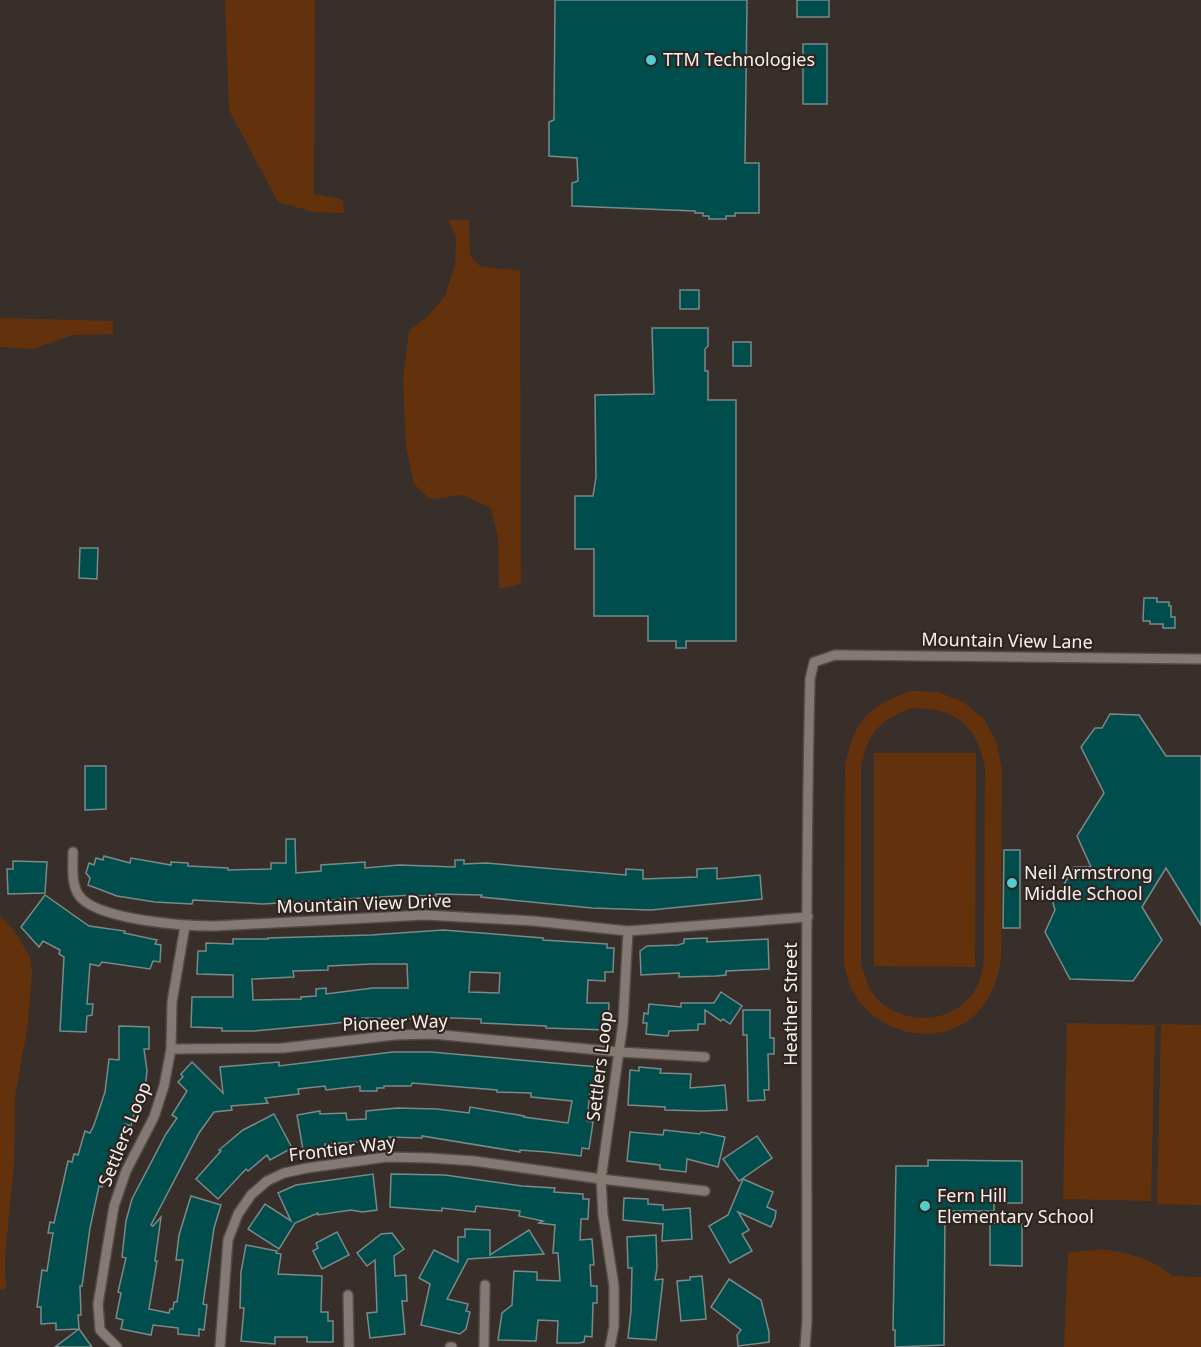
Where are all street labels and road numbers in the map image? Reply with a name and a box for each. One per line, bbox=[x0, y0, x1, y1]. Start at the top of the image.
street label: Mountain View Lane bbox=[921, 627, 1093, 653]
street label: Mountain View Drive bbox=[276, 888, 452, 918]
street label: Heather Street bbox=[778, 942, 802, 1066]
street label: Pioneer Way bbox=[342, 1008, 449, 1036]
street label: Settlers Loop bbox=[580, 1009, 618, 1122]
street label: Settlers Loop bbox=[92, 1078, 156, 1190]
street label: Frontier Way bbox=[287, 1129, 397, 1166]

